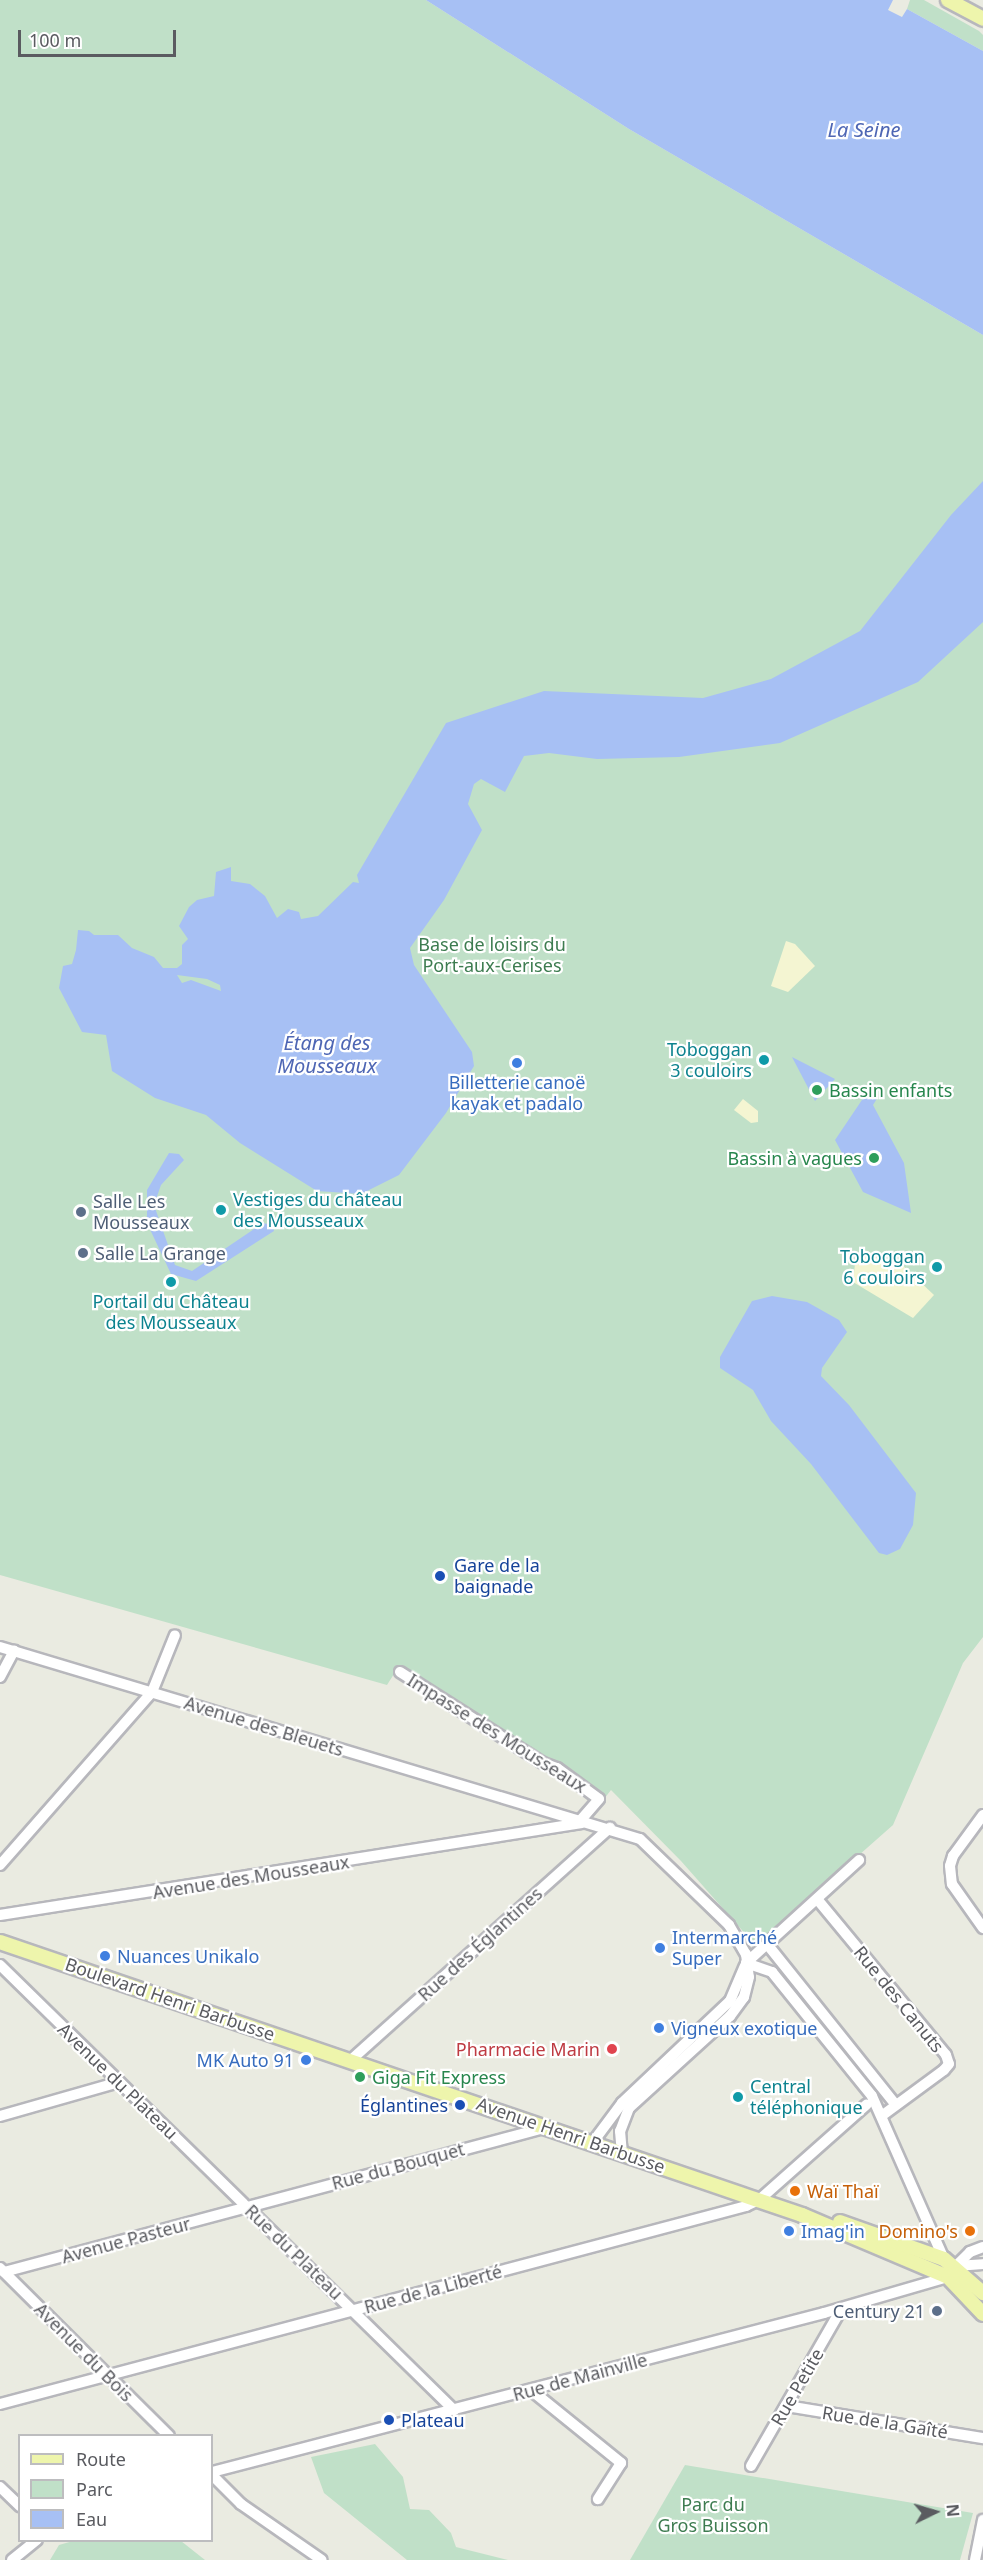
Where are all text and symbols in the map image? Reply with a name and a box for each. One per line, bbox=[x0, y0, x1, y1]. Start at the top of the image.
scale bar bbox=[21, 18, 178, 56]
text: 100 m bbox=[29, 28, 81, 52]
water label: La Seine bbox=[828, 117, 900, 141]
park label: Base de loisirs du Port-aux-Cerises bbox=[418, 934, 566, 976]
water label: Étang des Mousseaux bbox=[277, 1030, 377, 1077]
place label: Toboggan 3 couloirs bbox=[667, 1039, 752, 1082]
marker: Toboggan 3 couloirs bbox=[757, 1053, 771, 1067]
marker: Billetterie canoë kayak et padalo bbox=[510, 1056, 524, 1070]
place label: Billetterie canoë kayak et padalo bbox=[449, 1072, 585, 1114]
place label: Bassin enfants bbox=[829, 1079, 952, 1101]
marker: Bassin enfants bbox=[810, 1083, 824, 1097]
place label: Bassin à vagues bbox=[728, 1147, 862, 1169]
marker: Bassin à vagues bbox=[867, 1151, 881, 1165]
place label: Vestiges du château des Mousseaux bbox=[233, 1189, 402, 1232]
place label: Salle Les Mousseaux bbox=[93, 1191, 189, 1234]
marker: Vestiges du château des Mousseaux bbox=[214, 1203, 228, 1217]
marker: Salle Les Mousseaux bbox=[74, 1205, 88, 1219]
place label: Salle La Grange bbox=[95, 1242, 226, 1264]
marker: Salle La Grange bbox=[76, 1246, 90, 1260]
place label: Toboggan 6 couloirs bbox=[840, 1246, 925, 1288]
marker: Toboggan 6 couloirs bbox=[930, 1260, 944, 1274]
marker: Portail du Château des Mousseaux bbox=[164, 1275, 178, 1289]
place label: Portail du Château des Mousseaux bbox=[92, 1291, 250, 1334]
place label: Gare de la baignade bbox=[454, 1555, 540, 1598]
marker: Gare de la baignade bbox=[431, 1567, 449, 1585]
street label: Impasse des Mousseaux bbox=[403, 1669, 591, 1797]
street label: Avenue des Bleuets bbox=[182, 1692, 346, 1760]
street label: Avenue des Mousseaux bbox=[151, 1851, 351, 1903]
street label: Rue des Églantines bbox=[413, 1883, 547, 2005]
place label: Intermarché Super bbox=[672, 1927, 777, 1970]
marker: Intermarché Super bbox=[653, 1941, 667, 1955]
street label: Rue des Canuts bbox=[850, 1941, 948, 2057]
place label: Nuances Unikalo bbox=[117, 1945, 259, 1967]
marker: Nuances Unikalo bbox=[98, 1949, 112, 1963]
street label: Boulevard Henri Barbusse bbox=[62, 1953, 278, 2045]
place label: Vigneux exotique bbox=[671, 2017, 817, 2039]
street label: Avenue du Plateau bbox=[54, 2018, 182, 2144]
marker: Vigneux exotique bbox=[652, 2021, 666, 2035]
place label: Pharmacie Marin bbox=[456, 2038, 600, 2060]
marker: Pharmacie Marin bbox=[605, 2042, 619, 2056]
place label: MK Auto 91 bbox=[197, 2049, 294, 2071]
marker: MK Auto 91 bbox=[299, 2053, 313, 2067]
place label: Giga Fit Express bbox=[372, 2066, 506, 2088]
marker: Giga Fit Express bbox=[353, 2070, 367, 2084]
place label: Central téléphonique bbox=[750, 2076, 863, 2118]
marker: Central téléphonique bbox=[731, 2090, 745, 2104]
street label: Avenue Henri Barbusse bbox=[474, 2093, 668, 2177]
place label: Églantines bbox=[360, 2094, 448, 2116]
marker: Églantines bbox=[453, 2098, 467, 2112]
street label: Rue du Bouquet bbox=[329, 2138, 467, 2194]
place label: Waï Thaï bbox=[807, 2180, 879, 2202]
marker: Waï Thaï bbox=[788, 2184, 802, 2198]
street label: Rue du Plateau bbox=[241, 2200, 347, 2304]
street label: Avenue Pasteur bbox=[59, 2212, 193, 2268]
place label: Imag'in bbox=[801, 2220, 865, 2242]
place label: Domino's bbox=[879, 2220, 958, 2242]
marker: Imag'in bbox=[782, 2224, 796, 2238]
marker: Domino's bbox=[963, 2224, 977, 2238]
street label: Rue de la Liberté bbox=[362, 2260, 504, 2318]
street label: Avenue du Bois bbox=[30, 2298, 138, 2406]
place label: Century 21 bbox=[833, 2300, 925, 2322]
marker: Century 21 bbox=[930, 2304, 944, 2318]
street label: Rue Petite bbox=[766, 2344, 828, 2430]
street label: Rue de Mainville bbox=[510, 2349, 650, 2405]
street label: Rue de la Gaîté bbox=[821, 2401, 949, 2443]
place label: Plateau bbox=[401, 2409, 465, 2431]
marker: Plateau bbox=[382, 2413, 396, 2427]
legend bbox=[18, 2434, 213, 2542]
text: Route bbox=[76, 2447, 126, 2471]
text: Parc bbox=[76, 2477, 113, 2501]
north arrow bbox=[905, 2482, 965, 2542]
park label: Parc du Gros Buisson bbox=[657, 2494, 769, 2536]
text: N bbox=[941, 2503, 964, 2518]
text: Eau bbox=[76, 2507, 107, 2531]

